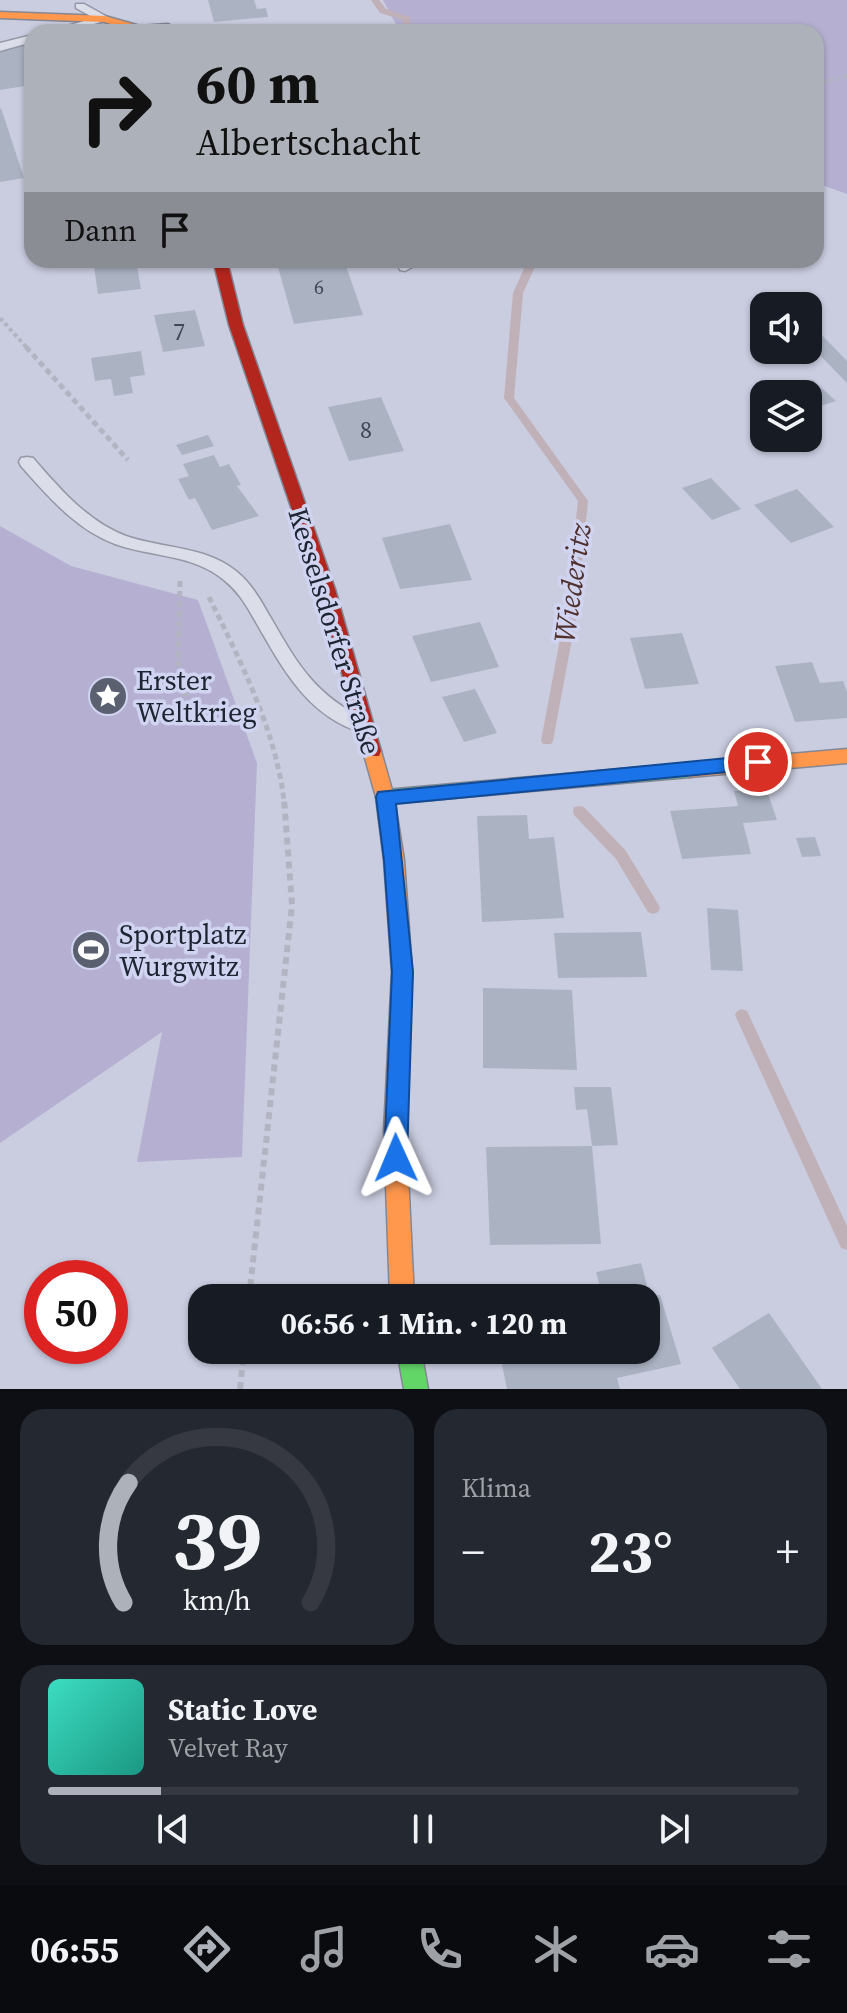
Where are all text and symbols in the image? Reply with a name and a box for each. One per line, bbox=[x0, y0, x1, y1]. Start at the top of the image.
text: 60 m bbox=[196, 45, 319, 122]
icon: right bbox=[64, 56, 168, 160]
text: Albertschacht bbox=[196, 118, 420, 167]
icon: arrive bbox=[153, 208, 197, 252]
text: Dann bbox=[64, 210, 137, 251]
house number: 6 bbox=[314, 273, 324, 301]
map controls bbox=[750, 292, 822, 452]
button: sound bbox=[750, 292, 822, 364]
house number: 7 bbox=[173, 315, 185, 348]
button: layers bbox=[750, 380, 822, 452]
house number: 8 bbox=[360, 413, 372, 446]
street label: Kesselsdorfer Straße bbox=[279, 503, 391, 759]
water label: Wiederitz bbox=[543, 520, 601, 645]
place label: Erster Weltkrieg bbox=[136, 661, 257, 731]
place icon: Erster Weltkrieg bbox=[87, 675, 129, 717]
pin bbox=[724, 728, 792, 796]
icon: arrive bbox=[736, 740, 780, 784]
place label: Sportplatz Wurgwitz bbox=[119, 915, 247, 985]
sports icon: Sportplatz Wurgwitz bbox=[70, 929, 112, 971]
position arrow bbox=[354, 1116, 438, 1200]
speed limit sign: 50 bbox=[24, 1260, 128, 1364]
text: 06:56 · 1 Min. · 120 m bbox=[281, 1303, 567, 1344]
text: Klima bbox=[462, 1470, 531, 1506]
text: 39 bbox=[172, 1483, 262, 1597]
text: 23° bbox=[588, 1510, 673, 1592]
text: − bbox=[462, 1521, 485, 1582]
text: + bbox=[776, 1521, 799, 1582]
text: km/h bbox=[183, 1580, 251, 1620]
text: Static Love bbox=[168, 1689, 317, 1730]
text: Velvet Ray bbox=[168, 1730, 288, 1766]
icon: previous bbox=[151, 1807, 195, 1851]
icon: pause bbox=[401, 1807, 445, 1851]
icon: next bbox=[652, 1807, 696, 1851]
icon: directions bbox=[179, 1921, 235, 1977]
icon: music bbox=[296, 1921, 352, 1977]
icon: phone bbox=[412, 1921, 468, 1977]
icon: climate bbox=[528, 1921, 584, 1977]
icon: car bbox=[644, 1921, 700, 1977]
icon: filters bbox=[761, 1921, 817, 1977]
text: 06:55 bbox=[30, 1925, 119, 1974]

